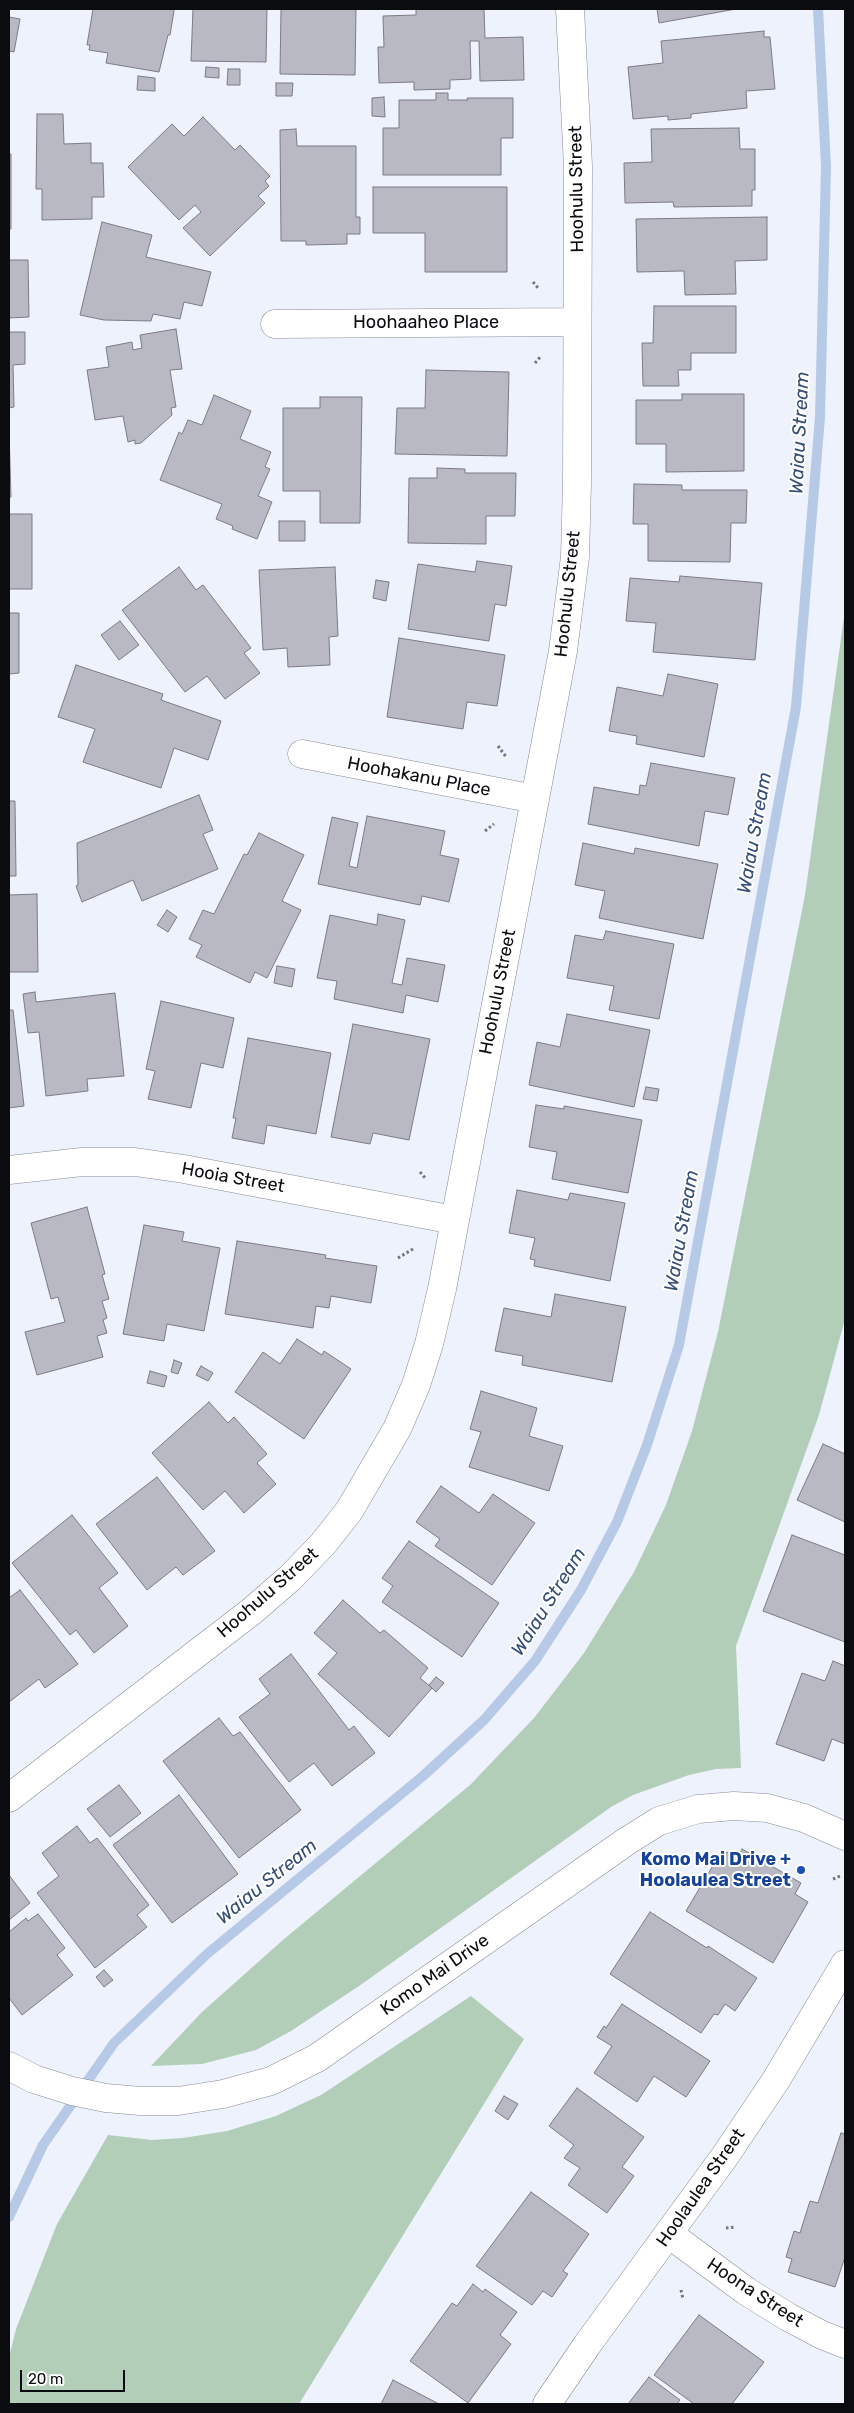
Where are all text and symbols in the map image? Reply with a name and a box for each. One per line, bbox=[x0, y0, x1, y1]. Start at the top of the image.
street label: Hoohulu Street bbox=[565, 125, 589, 253]
street label: Hoohaaheo Place bbox=[353, 312, 499, 334]
water label: Waiau Stream bbox=[785, 371, 815, 495]
street label: Hoohulu Street bbox=[551, 530, 585, 658]
street label: Hoohakanu Place bbox=[346, 753, 492, 801]
water label: Waiau Stream bbox=[733, 770, 777, 896]
street label: Hoohulu Street bbox=[475, 928, 521, 1056]
street label: Hooia Street bbox=[180, 1158, 286, 1198]
water label: Waiau Stream bbox=[660, 1168, 704, 1294]
street label: Hoohulu Street bbox=[213, 1543, 323, 1643]
water label: Waiau Stream bbox=[507, 1544, 591, 1660]
water label: Waiau Stream bbox=[212, 1834, 322, 1930]
place label: Komo Mai Drive + Hoolaulea Street bbox=[640, 1849, 791, 1892]
marker: Komo Mai Drive + Hoolaulea Street bbox=[795, 1864, 807, 1876]
street label: Komo Mai Drive bbox=[377, 1930, 493, 2020]
street label: Hoolaulea Street bbox=[652, 2125, 750, 2251]
street label: Hoona Street bbox=[703, 2254, 807, 2332]
scale bar bbox=[22, 2360, 128, 2392]
text: 20 m bbox=[28, 2370, 63, 2388]

